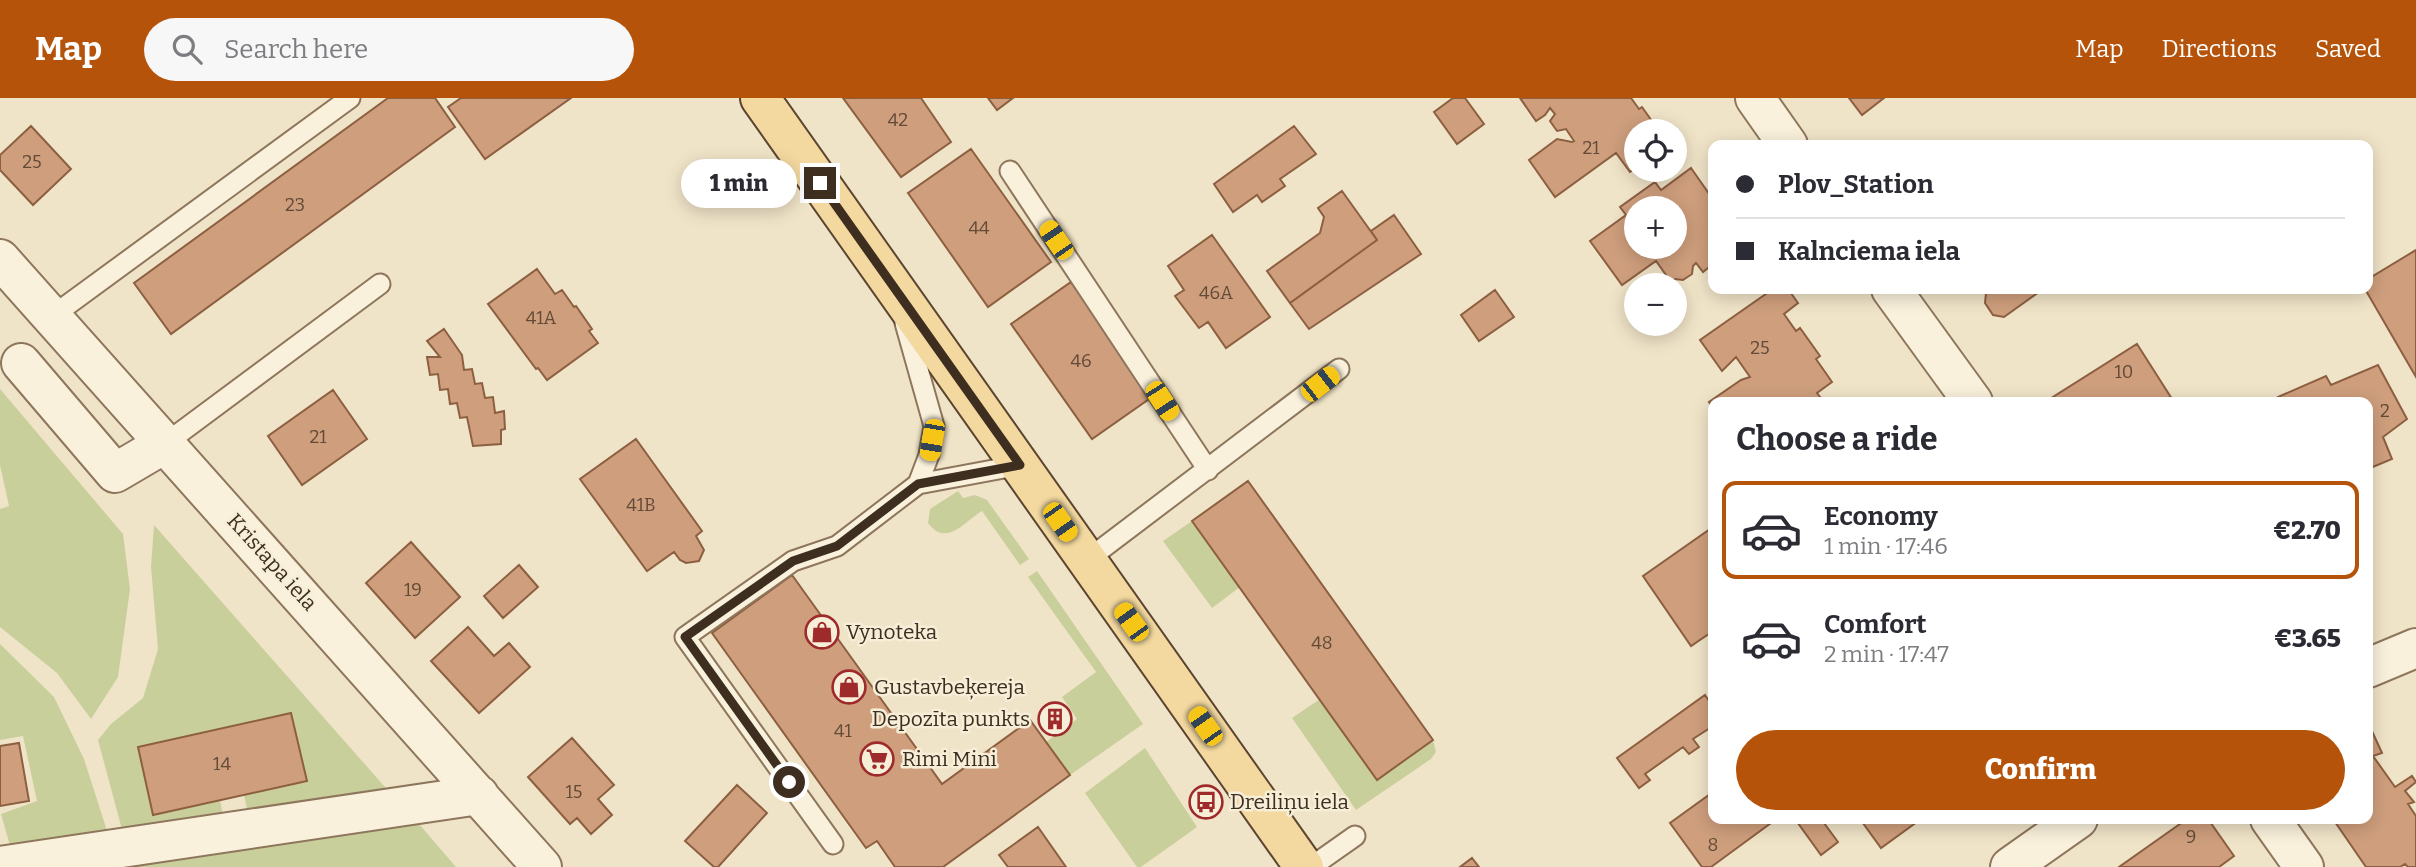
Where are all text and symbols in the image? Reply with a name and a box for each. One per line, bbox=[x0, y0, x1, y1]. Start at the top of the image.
search box bbox=[144, 18, 634, 81]
text: Map bbox=[35, 29, 102, 69]
icon: search bbox=[168, 30, 206, 68]
text: Search here bbox=[224, 34, 368, 65]
text: Map bbox=[2075, 35, 2124, 63]
text: Directions bbox=[2162, 35, 2277, 63]
text: Saved bbox=[2315, 35, 2381, 63]
house number: 42 bbox=[888, 109, 908, 131]
map controls bbox=[1624, 119, 1687, 336]
button: locate bbox=[1624, 119, 1687, 182]
house number: 21 bbox=[1582, 137, 1600, 159]
house number: 25 bbox=[22, 151, 42, 173]
callout: 1 min bbox=[680, 158, 796, 208]
route end bbox=[804, 167, 836, 199]
text: 1 min bbox=[710, 169, 768, 197]
text: Plov_Station bbox=[1778, 169, 1934, 200]
house number: 23 bbox=[285, 194, 305, 216]
button: + bbox=[1624, 196, 1687, 259]
house number: 44 bbox=[968, 217, 990, 239]
car bbox=[1036, 217, 1077, 263]
text: Kalnciema iela bbox=[1778, 236, 1960, 267]
button: − bbox=[1624, 273, 1687, 336]
house number: 46A bbox=[1199, 282, 1233, 304]
house number: 41A bbox=[526, 307, 557, 329]
house number: 25 bbox=[1750, 337, 1770, 359]
house number: 46 bbox=[1070, 350, 1092, 372]
house number: 10 bbox=[2115, 361, 2133, 383]
car bbox=[1297, 363, 1344, 405]
car bbox=[1142, 378, 1183, 424]
house number: 2 bbox=[2380, 400, 2390, 422]
car bbox=[919, 417, 946, 463]
text: Choose a ride bbox=[1736, 420, 1937, 458]
house number: 21 bbox=[309, 426, 327, 448]
house number: 41B bbox=[626, 494, 656, 516]
car bbox=[1040, 499, 1081, 545]
icon: car bbox=[1740, 499, 1803, 562]
text: Economy bbox=[1824, 501, 1938, 532]
street label: Kristapa iela bbox=[222, 508, 323, 616]
text: €2.70 bbox=[2273, 515, 2341, 546]
text: 1 min · 17:46 bbox=[1824, 532, 1948, 560]
house number: 19 bbox=[404, 579, 422, 601]
car bbox=[1111, 599, 1152, 645]
icon: car bbox=[1740, 607, 1803, 670]
text: Comfort bbox=[1824, 609, 1927, 640]
shop icon: Vynoteka bbox=[803, 613, 841, 651]
place label: Vynoteka bbox=[846, 619, 938, 645]
text: €3.65 bbox=[2274, 623, 2341, 654]
house number: 48 bbox=[1311, 632, 1333, 654]
text: 2 min · 17:47 bbox=[1824, 640, 1949, 668]
shop icon: Gustavbeķereja bbox=[830, 668, 868, 706]
place label: Gustavbeķereja bbox=[874, 674, 1025, 700]
building icon: Depozīta punkts bbox=[1036, 700, 1074, 738]
car bbox=[1185, 703, 1226, 749]
place label: Depozīta punkts bbox=[872, 706, 1030, 732]
house number: 41 bbox=[834, 720, 853, 742]
button: Confirm bbox=[1736, 730, 2345, 810]
supermarket icon: Rimi Mini bbox=[858, 740, 896, 778]
place label: Rimi Mini bbox=[902, 746, 997, 772]
house number: 14 bbox=[213, 753, 231, 775]
route start bbox=[773, 766, 805, 798]
house number: 15 bbox=[566, 781, 582, 803]
bus stop icon: Dreiliņu iela bbox=[1187, 783, 1225, 821]
place label: Dreiliņu iela bbox=[1230, 789, 1350, 815]
house number: 9 bbox=[2186, 826, 2196, 848]
house number: 8 bbox=[1708, 834, 1718, 856]

